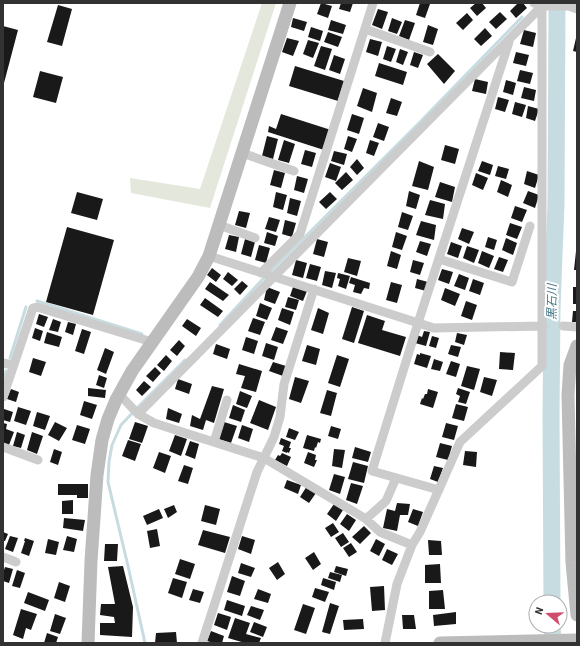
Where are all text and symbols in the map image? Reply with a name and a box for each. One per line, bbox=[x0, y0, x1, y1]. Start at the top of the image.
water label: 黒石川 bbox=[544, 282, 561, 320]
north arrow bbox=[528, 594, 568, 634]
text: N bbox=[531, 605, 547, 617]

